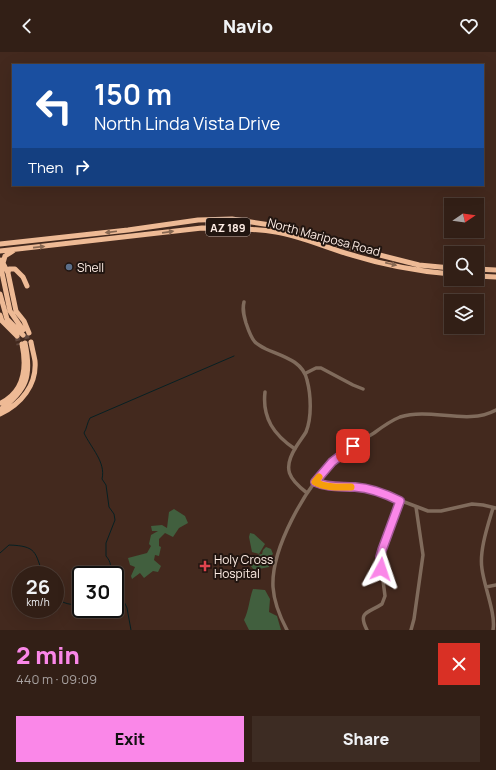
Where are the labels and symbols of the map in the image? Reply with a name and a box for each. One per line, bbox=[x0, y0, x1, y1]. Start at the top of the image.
north arrow bbox=[444, 198, 484, 238]
street label: North Mariposa Road bbox=[266, 214, 382, 260]
road number: AZ 189 bbox=[206, 218, 250, 236]
one-way arrow bbox=[105, 228, 117, 235]
one-way arrow bbox=[162, 229, 174, 235]
one-way arrow bbox=[33, 244, 45, 250]
place label: Shell bbox=[77, 259, 104, 276]
marker: Shell bbox=[64, 262, 74, 272]
one-way arrow bbox=[385, 262, 397, 268]
pin bbox=[336, 429, 370, 463]
position arrow bbox=[360, 548, 402, 590]
place label: Holy Cross Hospital bbox=[214, 551, 273, 582]
marker: Holy Cross Hospital bbox=[199, 560, 211, 572]
speed limit sign: 30 bbox=[72, 566, 124, 618]

